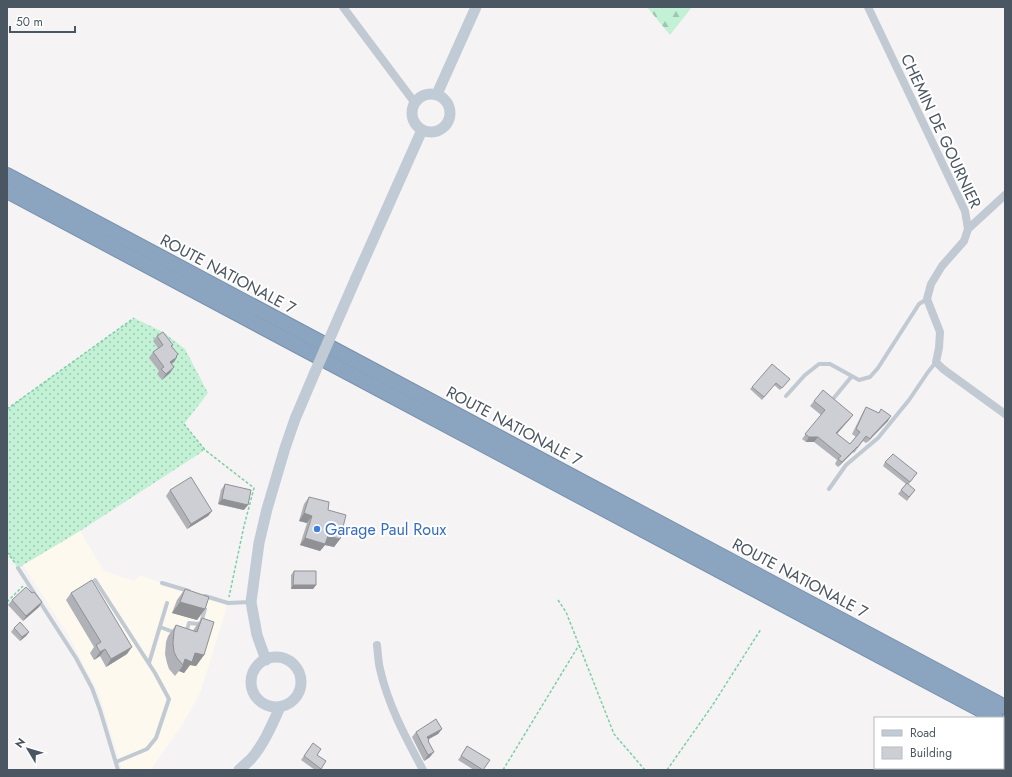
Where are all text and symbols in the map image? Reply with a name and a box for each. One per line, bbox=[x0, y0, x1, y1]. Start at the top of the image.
scale bar bbox=[10, 8, 75, 34]
text: 50 m bbox=[16, 13, 43, 31]
street label: CHEMIN DE GOURNIER bbox=[895, 50, 987, 212]
street label: ROUTE NATIONALE 7 bbox=[156, 228, 300, 320]
street label: ROUTE NATIONALE 7 bbox=[442, 380, 586, 472]
place label: Garage Paul Roux bbox=[325, 518, 446, 541]
marker: Garage Paul Roux bbox=[312, 524, 322, 534]
street label: ROUTE NATIONALE 7 bbox=[728, 532, 872, 624]
legend bbox=[874, 717, 1004, 769]
text: Road bbox=[910, 724, 936, 742]
north arrow bbox=[8, 729, 48, 769]
text: N bbox=[11, 734, 29, 751]
text: Building bbox=[910, 744, 952, 762]

